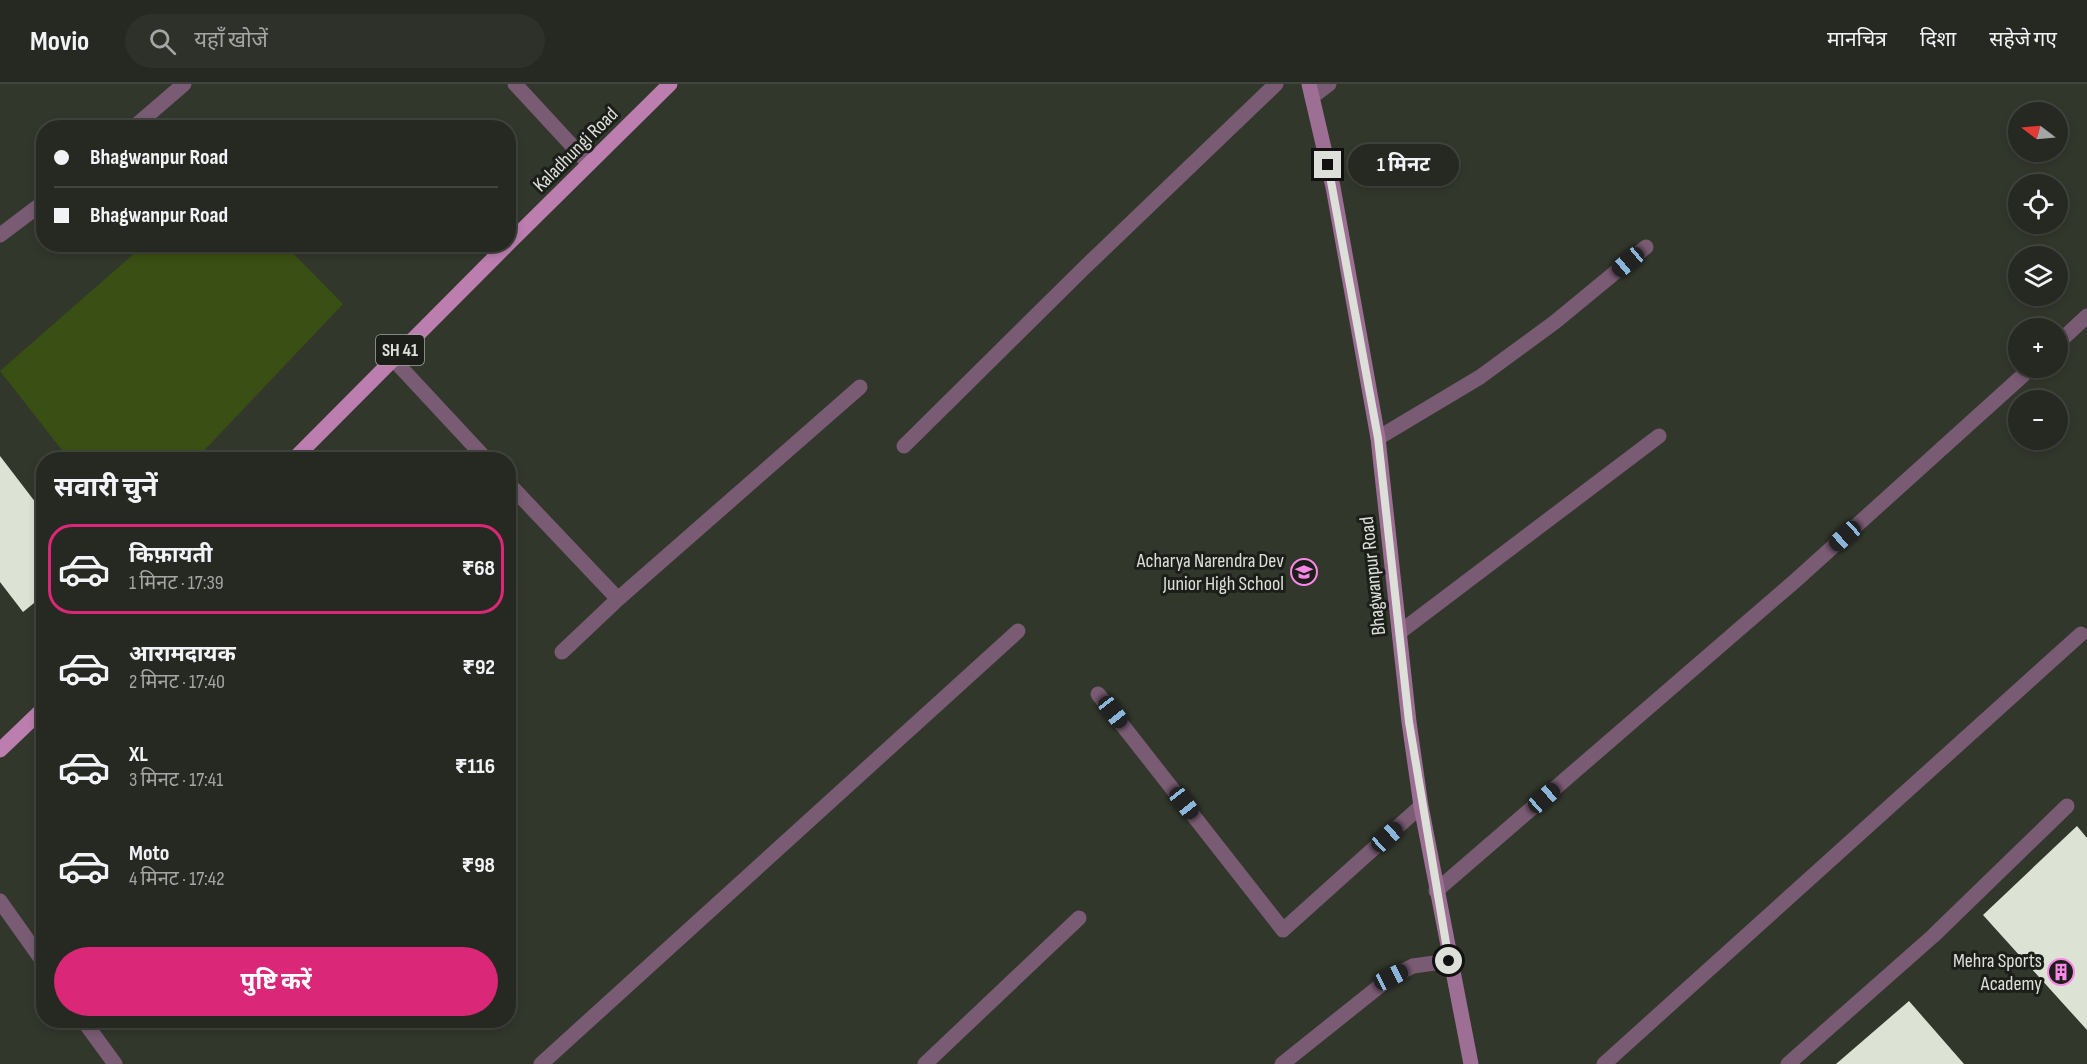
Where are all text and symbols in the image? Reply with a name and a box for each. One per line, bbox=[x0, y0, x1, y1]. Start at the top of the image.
search box bbox=[125, 14, 545, 68]
text: Movio bbox=[30, 25, 89, 58]
icon: search bbox=[146, 25, 179, 58]
text: यहाँ खोजें bbox=[194, 27, 268, 54]
text: मानचित्र bbox=[1827, 27, 1887, 52]
text: दिशा bbox=[1920, 27, 1956, 52]
text: सहेजे गए bbox=[1989, 27, 2057, 52]
street label: Kaladhungi Road bbox=[528, 102, 623, 197]
north arrow bbox=[2008, 102, 2068, 162]
map controls bbox=[2008, 102, 2068, 450]
text: Bhagwanpur Road bbox=[90, 144, 228, 171]
callout: 1 मिनट bbox=[1349, 144, 1460, 186]
route end bbox=[1314, 151, 1341, 178]
text: 1 मिनट bbox=[1377, 153, 1430, 177]
button: locate bbox=[2008, 174, 2068, 234]
text: Bhagwanpur Road bbox=[90, 202, 228, 229]
car bbox=[1608, 244, 1648, 280]
button: layers bbox=[2008, 246, 2068, 306]
button: + bbox=[2008, 318, 2068, 378]
road number: SH 41 bbox=[376, 335, 424, 365]
button: − bbox=[2008, 390, 2068, 450]
text: सवारी चुनें bbox=[54, 472, 158, 504]
street label: Bhagwanpur Road bbox=[1355, 515, 1391, 636]
car bbox=[1826, 517, 1864, 555]
icon: car bbox=[57, 542, 111, 596]
text: किफ़ायती bbox=[129, 542, 213, 569]
place label: Acharya Narendra Dev Junior High School bbox=[1136, 549, 1284, 596]
text: ₹68 bbox=[462, 555, 495, 582]
school or university icon: Acharya Narendra Dev Junior High School bbox=[1289, 557, 1319, 587]
text: 1 मिनट · 17:39 bbox=[129, 571, 224, 595]
icon: car bbox=[57, 641, 111, 695]
text: आरामदायक bbox=[129, 641, 236, 668]
text: ₹92 bbox=[462, 654, 495, 681]
text: 2 मिनट · 17:40 bbox=[129, 670, 225, 694]
car bbox=[1095, 692, 1131, 732]
icon: car bbox=[57, 740, 111, 794]
text: XL bbox=[129, 741, 148, 768]
text: ₹116 bbox=[455, 753, 495, 780]
text: 3 मिनट · 17:41 bbox=[129, 768, 223, 792]
car bbox=[1525, 779, 1563, 817]
car bbox=[1166, 783, 1202, 823]
car bbox=[1368, 818, 1406, 856]
icon: car bbox=[57, 839, 111, 893]
text: Moto bbox=[129, 840, 169, 867]
text: ₹98 bbox=[462, 852, 495, 879]
text: 4 मिनट · 17:42 bbox=[129, 867, 225, 891]
button: पुष्टि करें bbox=[54, 947, 498, 1016]
route start bbox=[1435, 947, 1462, 974]
place label: Mehra Sports Academy bbox=[1953, 949, 2042, 996]
building icon: Mehra Sports Academy bbox=[2046, 957, 2076, 987]
car bbox=[1371, 961, 1411, 993]

